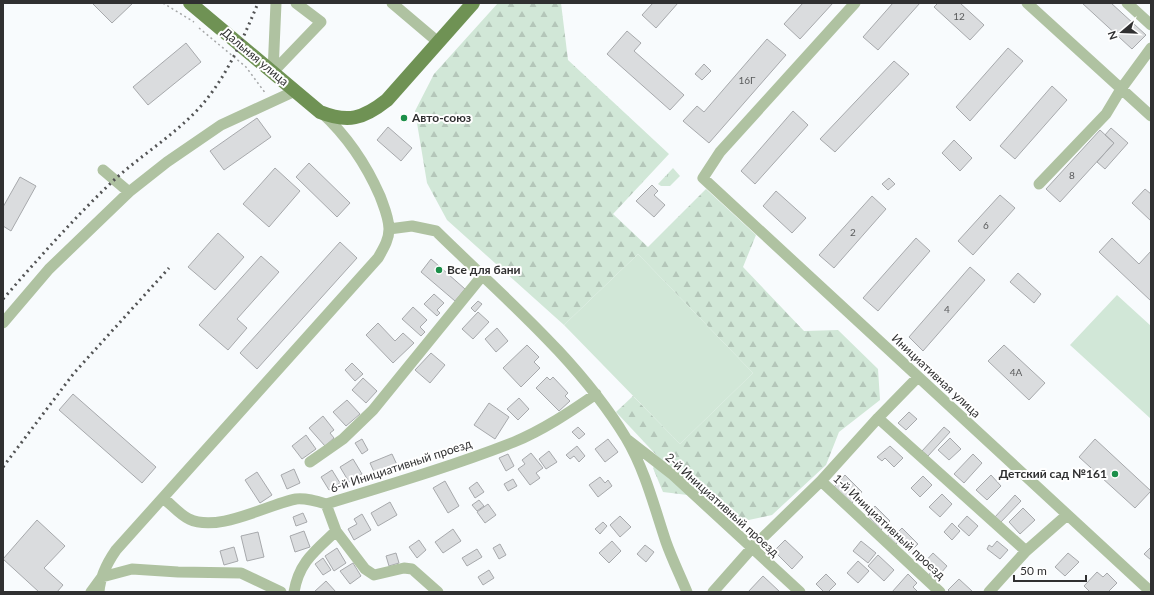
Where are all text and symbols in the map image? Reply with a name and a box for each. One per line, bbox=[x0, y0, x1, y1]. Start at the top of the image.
house number: 12 bbox=[953, 10, 965, 22]
north arrow bbox=[1102, 12, 1142, 52]
street label: Дальняя улица bbox=[219, 24, 292, 89]
text: N bbox=[1105, 29, 1120, 42]
house number: 16Г bbox=[739, 74, 756, 86]
place label: Авто-союз bbox=[411, 110, 471, 125]
marker: Авто-союз bbox=[399, 113, 409, 123]
house number: 8 bbox=[1069, 169, 1075, 181]
house number: 6 bbox=[983, 219, 989, 231]
house number: 2 bbox=[850, 226, 856, 238]
place label: Все для бани bbox=[447, 262, 521, 277]
marker: Все для бани bbox=[434, 265, 444, 275]
house number: 4 bbox=[944, 303, 950, 315]
street label: Инициативная улица bbox=[889, 331, 984, 421]
house number: 4А bbox=[1010, 366, 1023, 378]
street label: 6-й Инициативный проезд bbox=[328, 435, 474, 495]
street label: 2-й Инициативный проезд bbox=[662, 450, 783, 560]
place label: Детский сад №161 bbox=[999, 466, 1107, 481]
marker: Детский сад №161 bbox=[1110, 469, 1120, 479]
street label: 1-й Инициативный проезд bbox=[830, 471, 949, 583]
scale bar bbox=[1014, 557, 1086, 583]
text: 50 m bbox=[1020, 563, 1047, 578]

